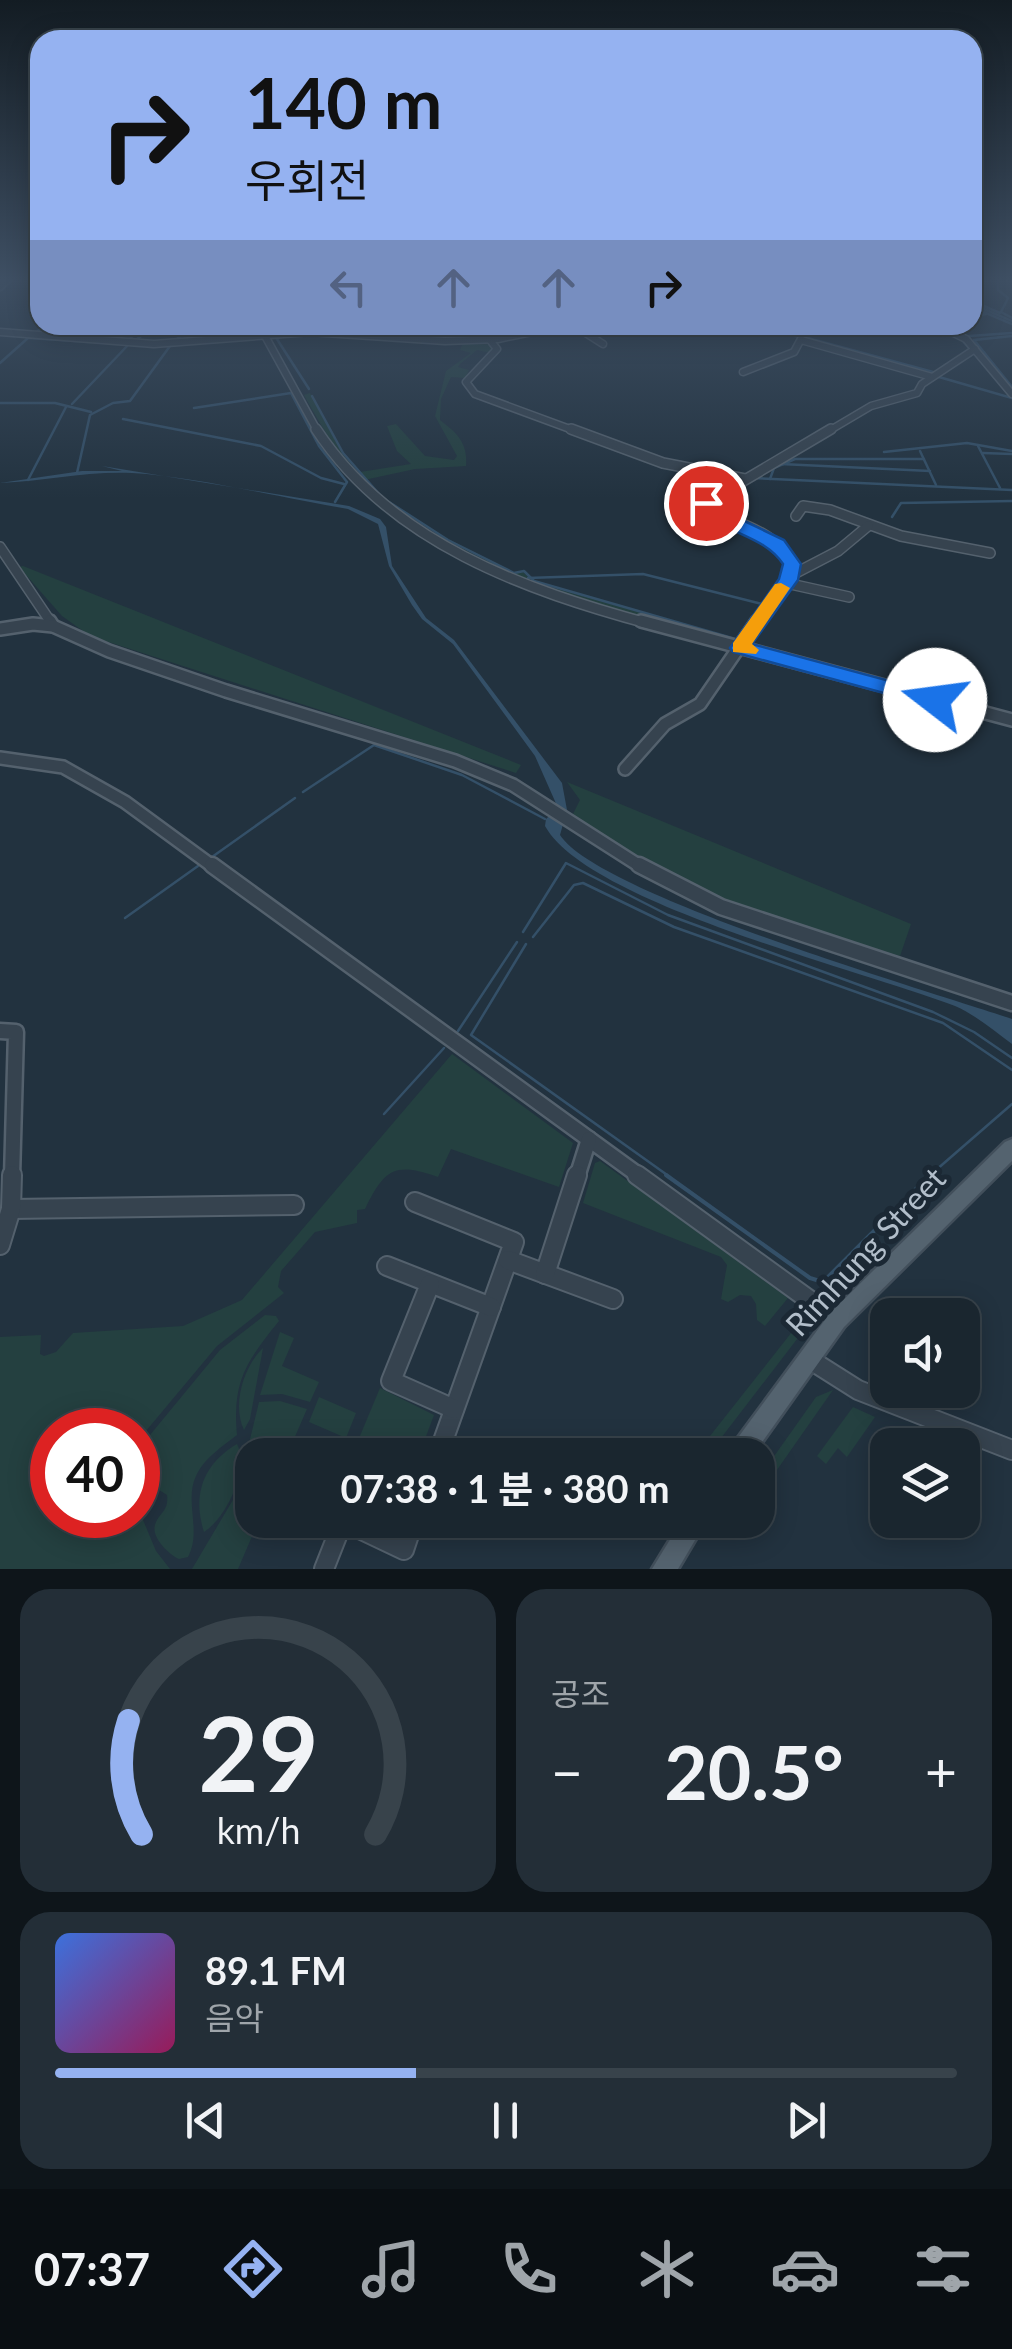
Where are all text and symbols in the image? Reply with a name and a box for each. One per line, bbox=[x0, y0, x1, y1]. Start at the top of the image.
text: 140 m bbox=[245, 60, 442, 144]
icon: right bbox=[80, 70, 210, 200]
text: 우회전 bbox=[245, 153, 369, 207]
icon: left bbox=[321, 260, 376, 315]
icon: ahead bbox=[426, 260, 481, 315]
icon: ahead bbox=[531, 260, 586, 315]
icon: right bbox=[636, 260, 691, 315]
pin bbox=[664, 461, 749, 546]
icon: arrive bbox=[679, 476, 734, 531]
position arrow bbox=[883, 648, 987, 752]
street label: Rimhung Street bbox=[777, 1158, 953, 1343]
map controls bbox=[870, 1298, 980, 1538]
button: sound bbox=[870, 1298, 980, 1408]
speed limit sign: 40 bbox=[30, 1408, 160, 1538]
button: layers bbox=[870, 1428, 980, 1538]
text: 07:38 · 1 분 · 380 m bbox=[340, 1465, 670, 1511]
text: 공조 bbox=[551, 1674, 610, 1713]
text: 29 bbox=[198, 1689, 318, 1814]
text: 20.5° bbox=[664, 1726, 844, 1816]
text: − bbox=[551, 1738, 583, 1804]
text: + bbox=[925, 1738, 957, 1804]
text: km/h bbox=[216, 1809, 300, 1852]
text: 89.1 FM bbox=[205, 1947, 347, 1993]
text: 음악 bbox=[205, 1998, 264, 2037]
icon: previous bbox=[178, 2093, 233, 2148]
icon: pause bbox=[478, 2093, 533, 2148]
icon: next bbox=[779, 2093, 834, 2148]
icon: directions bbox=[218, 2234, 288, 2304]
icon: music bbox=[356, 2234, 426, 2304]
icon: phone bbox=[494, 2234, 564, 2304]
icon: climate bbox=[632, 2234, 702, 2304]
icon: car bbox=[770, 2234, 840, 2304]
icon: filters bbox=[908, 2234, 978, 2304]
text: 07:37 bbox=[34, 2242, 150, 2296]

